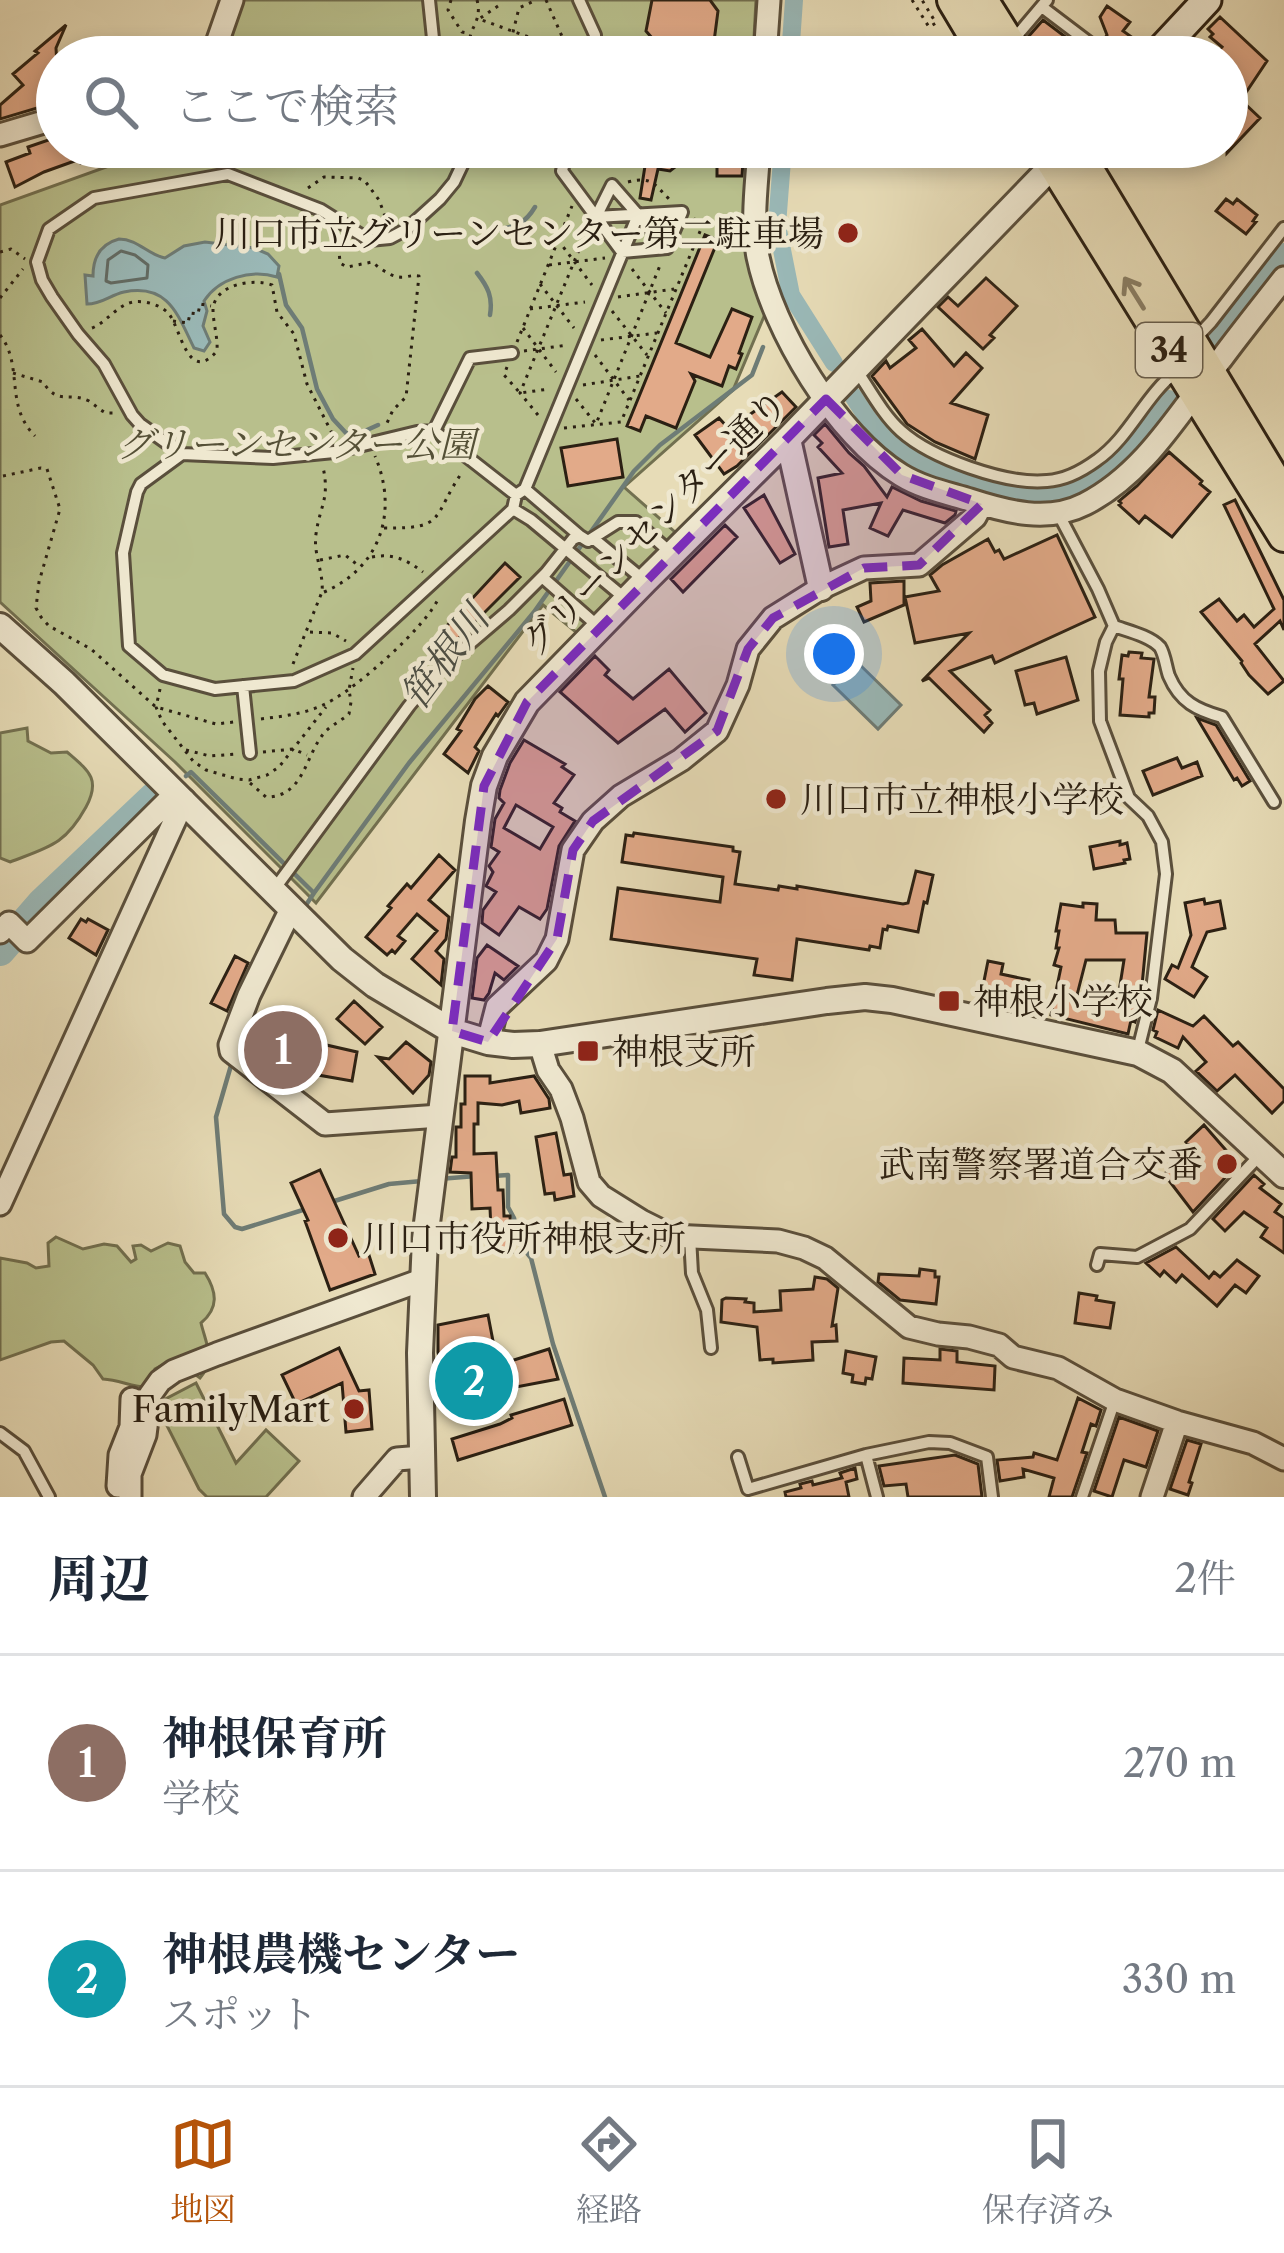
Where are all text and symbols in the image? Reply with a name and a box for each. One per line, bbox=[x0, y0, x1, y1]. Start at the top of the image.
search box bbox=[36, 36, 1248, 168]
icon: search bbox=[78, 69, 144, 135]
text: ここで検索 bbox=[174, 78, 399, 134]
place label: 川口市立グリーンセンター第二駐車場 bbox=[214, 211, 824, 255]
marker: 川口市立グリーンセンター第二駐車場 bbox=[835, 220, 861, 246]
one-way arrow bbox=[1122, 277, 1146, 311]
road number: 34 bbox=[1136, 323, 1202, 377]
street label: グリーンセンター通り bbox=[512, 380, 796, 664]
park label: グリーンセンター公園 bbox=[117, 422, 480, 466]
water label: 笹根川 bbox=[390, 593, 501, 718]
your location bbox=[804, 624, 864, 684]
place label: 川口市立神根小学校 bbox=[800, 777, 1124, 821]
marker: 川口市立神根小学校 bbox=[763, 786, 789, 812]
place label: 神根小学校 bbox=[973, 979, 1153, 1023]
marker: 神根小学校 bbox=[936, 988, 962, 1014]
pin: 1 bbox=[244, 1005, 322, 1095]
place label: 神根支所 bbox=[612, 1029, 756, 1073]
marker: 神根支所 bbox=[575, 1038, 601, 1064]
place label: 武南警察署道合交番 bbox=[879, 1142, 1203, 1186]
marker: 武南警察署道合交番 bbox=[1214, 1151, 1240, 1177]
place label: 川口市役所神根支所 bbox=[362, 1216, 686, 1260]
marker: 川口市役所神根支所 bbox=[325, 1225, 351, 1251]
pin: 2 bbox=[435, 1336, 513, 1426]
place label: FamilyMart bbox=[132, 1387, 330, 1431]
marker: FamilyMart bbox=[341, 1396, 367, 1422]
text: 周辺 bbox=[48, 1548, 150, 1610]
text: 2件 bbox=[1175, 1554, 1236, 1602]
text: 神根保育所 bbox=[162, 1710, 387, 1766]
text: 1 bbox=[78, 1739, 96, 1787]
text: 270 m bbox=[1123, 1739, 1236, 1787]
text: 学校 bbox=[162, 1774, 240, 1822]
text: 神根農機センター bbox=[162, 1926, 520, 1982]
text: 2 bbox=[75, 1955, 99, 2003]
text: 330 m bbox=[1122, 1955, 1236, 2003]
text: スポット bbox=[162, 1990, 318, 2038]
tab: 地図 bbox=[170, 2111, 236, 2230]
tab: 経路 bbox=[576, 2111, 642, 2230]
tab: 保存済み bbox=[982, 2111, 1114, 2230]

